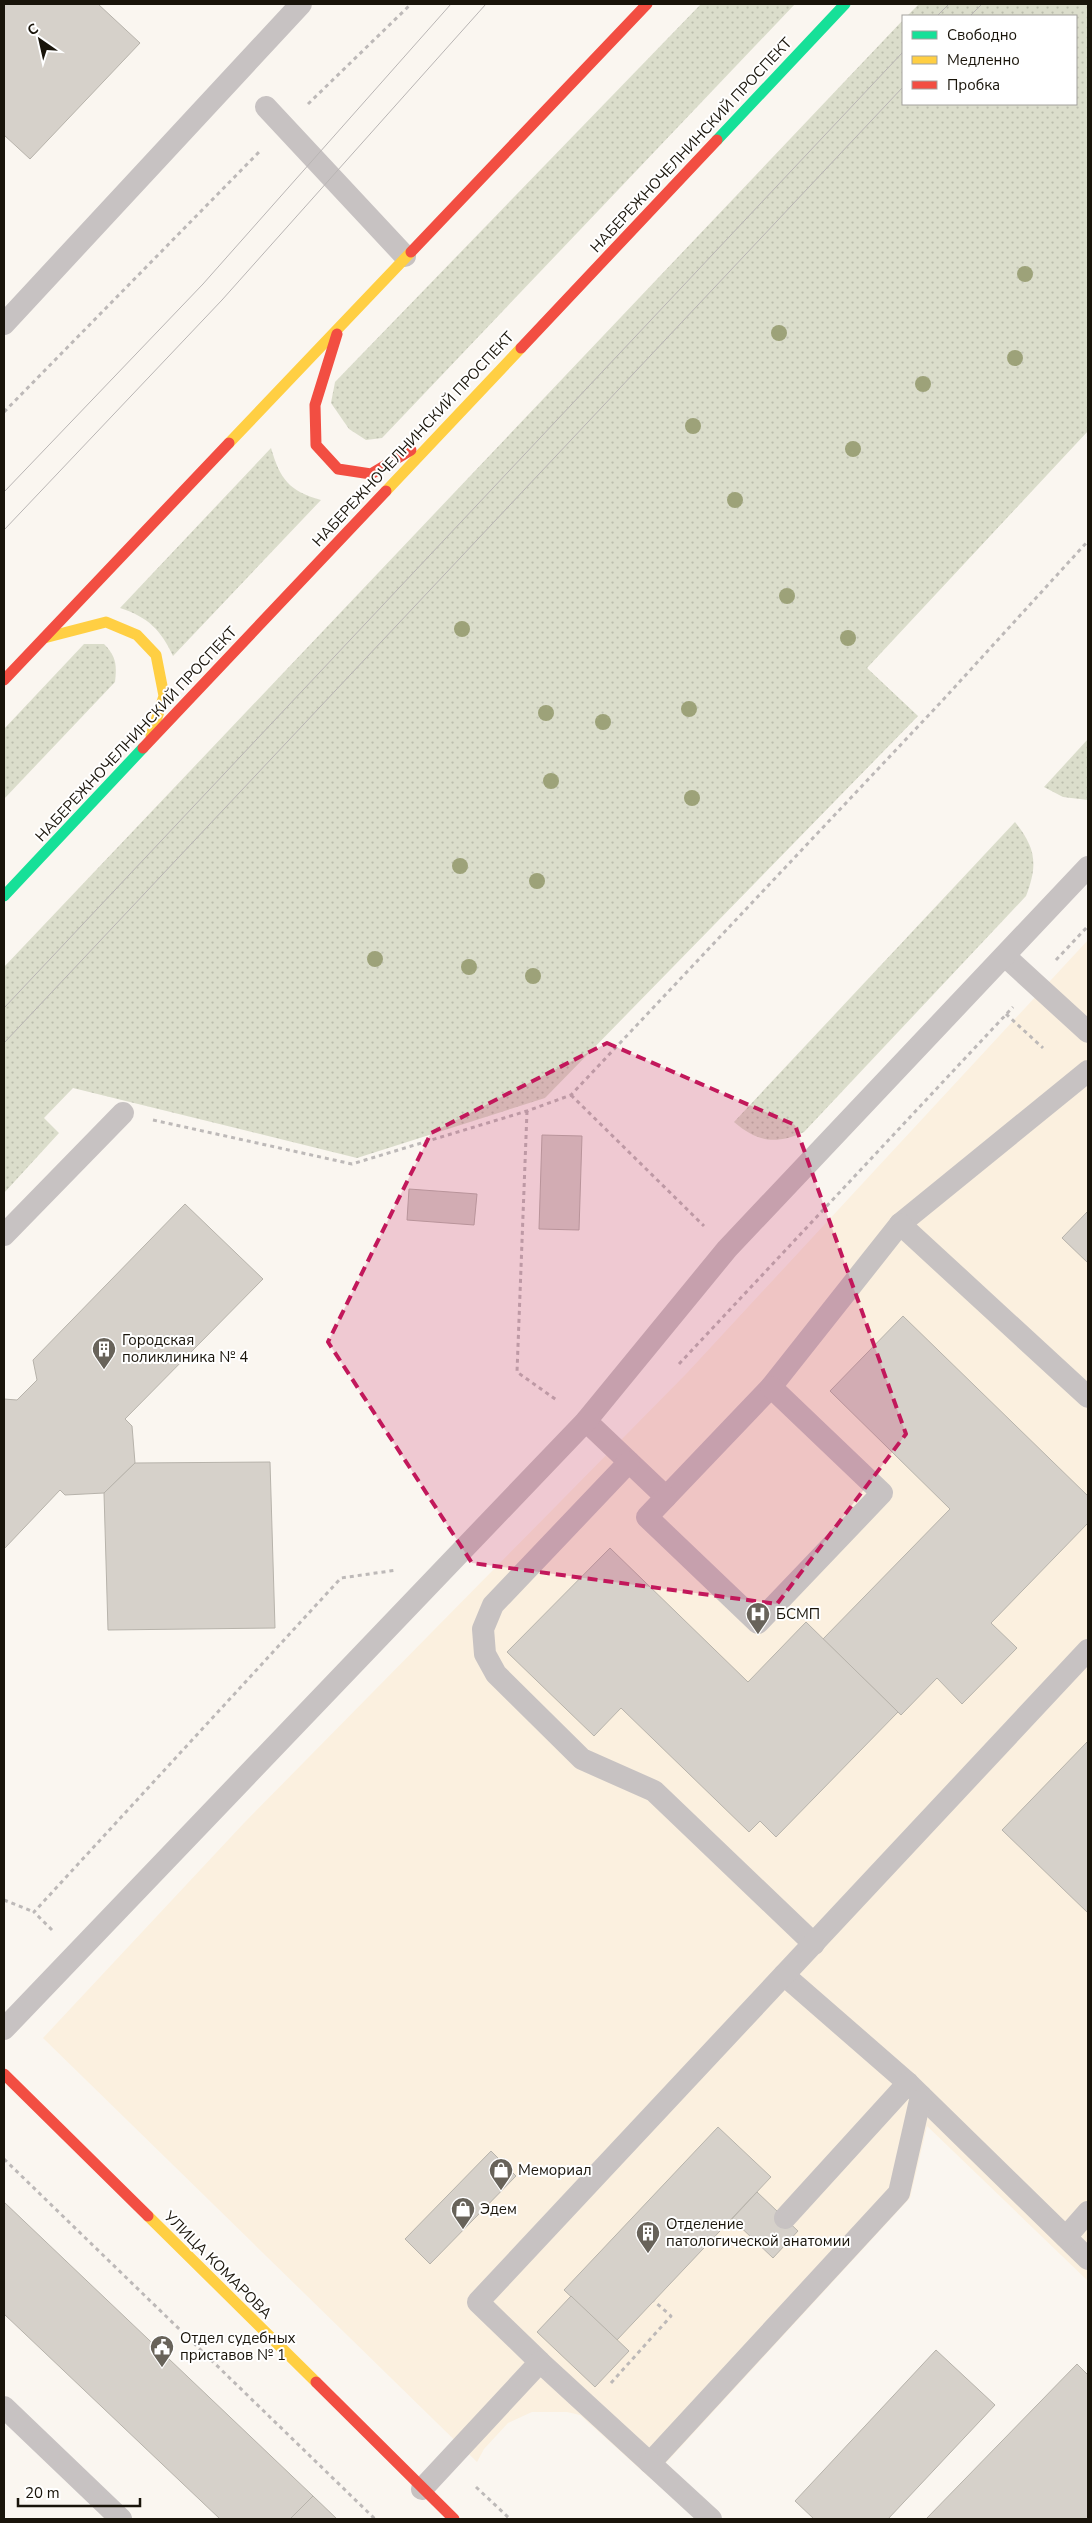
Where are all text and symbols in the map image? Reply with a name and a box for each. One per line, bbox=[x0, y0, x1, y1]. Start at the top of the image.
north arrow bbox=[15, 15, 65, 65]
legend bbox=[902, 15, 1077, 105]
text: С bbox=[24, 19, 43, 40]
text: Свободно bbox=[947, 25, 1017, 45]
street label: НАБЕРЕЖНОЧЕЛНИНСКИЙ ПРОСПЕКТ bbox=[586, 33, 796, 257]
text: Медленно bbox=[947, 50, 1020, 70]
text: Пробка bbox=[947, 75, 1000, 95]
street label: НАБЕРЕЖНОЧЕЛНИНСКИЙ ПРОСПЕКТ bbox=[308, 327, 518, 551]
street label: НАБЕРЕЖНОЧЕЛНИНСКИЙ ПРОСПЕКТ bbox=[31, 622, 241, 846]
place label: Городская поликлиника № 4 bbox=[122, 1330, 248, 1367]
building icon: Городская поликлиника № 4 bbox=[91, 1336, 117, 1370]
hospital icon: БСМП bbox=[745, 1601, 771, 1635]
place label: БСМП bbox=[776, 1604, 820, 1624]
shop icon: Мемориал bbox=[488, 2157, 514, 2191]
place label: Мемориал bbox=[518, 2160, 592, 2180]
shop icon: Эдем bbox=[450, 2196, 476, 2230]
place label: Эдем bbox=[480, 2199, 517, 2219]
street label: УЛИЦА КОМАРОВА bbox=[159, 2206, 276, 2323]
place label: Отделение патологической анатомии bbox=[666, 2214, 850, 2251]
building icon: Отделение патологической анатомии bbox=[635, 2220, 661, 2254]
place label: Отдел судебных приставов № 1 bbox=[180, 2328, 296, 2365]
public building icon: Отдел судебных приставов № 1 bbox=[149, 2334, 175, 2368]
scale bar bbox=[18, 2476, 140, 2508]
text: 20 m bbox=[25, 2483, 60, 2503]

